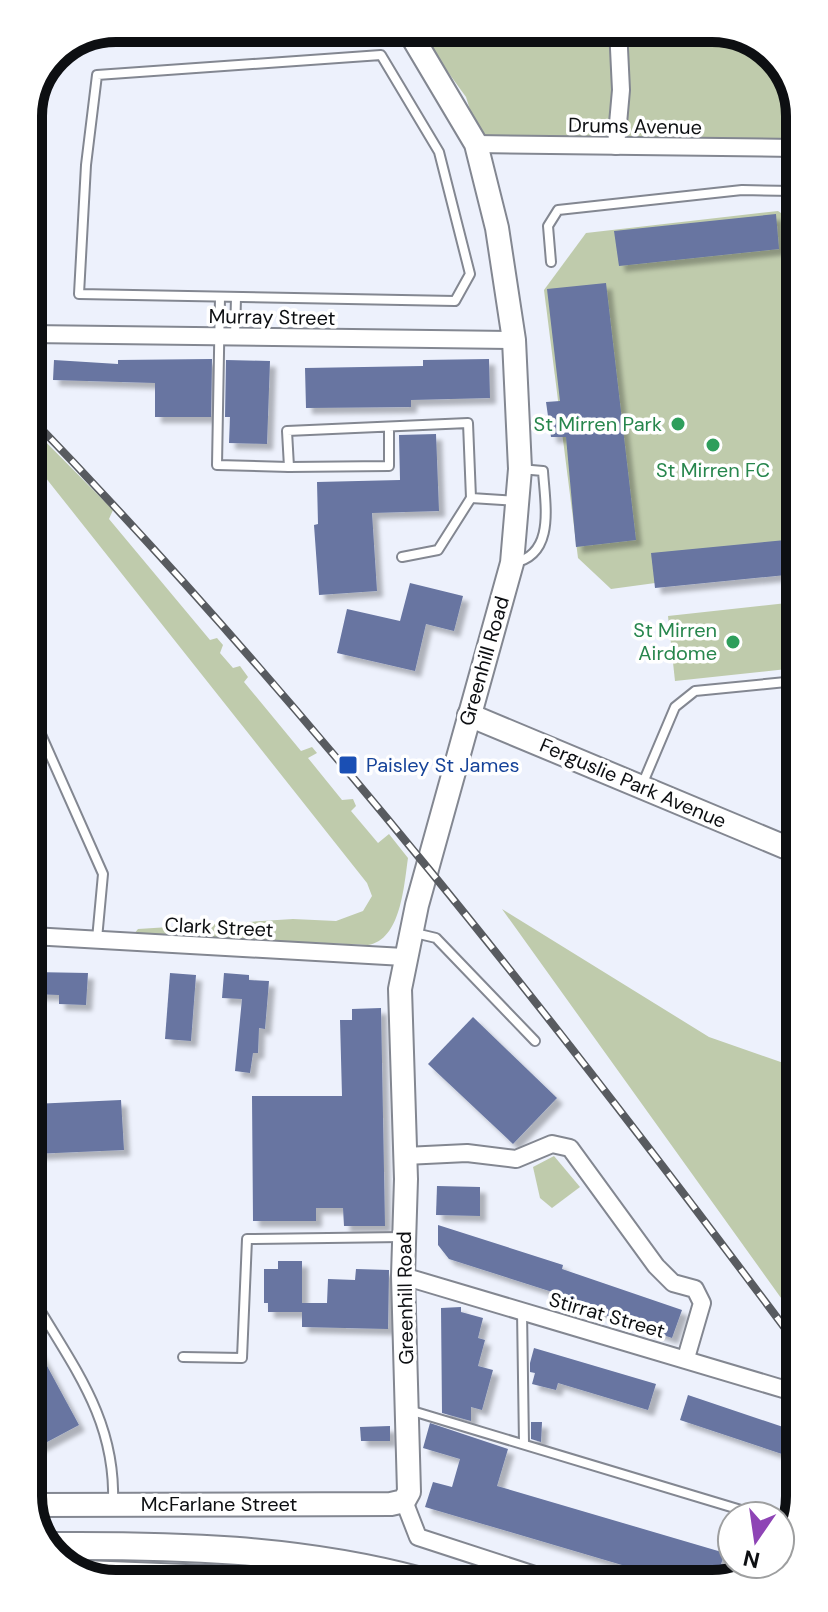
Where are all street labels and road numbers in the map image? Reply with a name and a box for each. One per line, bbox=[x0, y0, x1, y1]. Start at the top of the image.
street label: Drums Avenue bbox=[568, 112, 702, 140]
street label: Murray Street bbox=[208, 303, 336, 331]
street label: Greenhill Road bbox=[453, 593, 515, 729]
street label: Ferguslie Park Avenue bbox=[536, 732, 730, 834]
street label: Clark Street bbox=[164, 911, 274, 943]
street label: Greenhill Road bbox=[391, 1231, 419, 1365]
street label: Stirrat Street bbox=[546, 1286, 668, 1344]
street label: McFarlane Street bbox=[141, 1491, 298, 1517]

